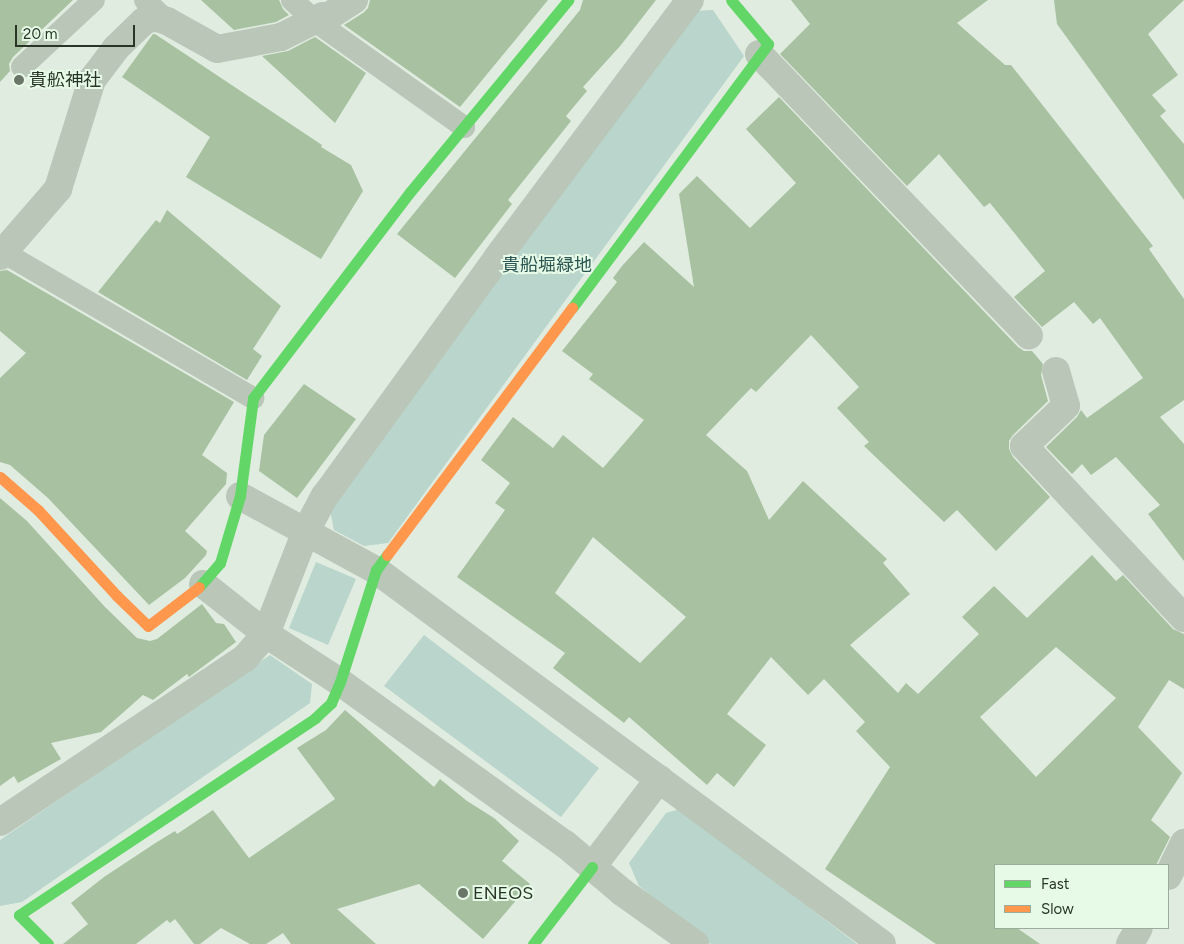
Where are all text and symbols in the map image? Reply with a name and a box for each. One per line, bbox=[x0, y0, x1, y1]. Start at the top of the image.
scale bar bbox=[18, 15, 138, 47]
text: 20 m bbox=[23, 25, 57, 43]
place label: 貴舩神社 bbox=[29, 69, 101, 91]
marker: 貴舩神社 bbox=[13, 74, 25, 86]
park label: 貴船堀緑地 bbox=[502, 254, 592, 276]
legend bbox=[994, 864, 1169, 929]
text: Fast bbox=[1041, 875, 1069, 893]
place label: ENEOS bbox=[473, 882, 533, 904]
marker: ENEOS bbox=[457, 887, 469, 899]
text: Slow bbox=[1041, 900, 1074, 918]

